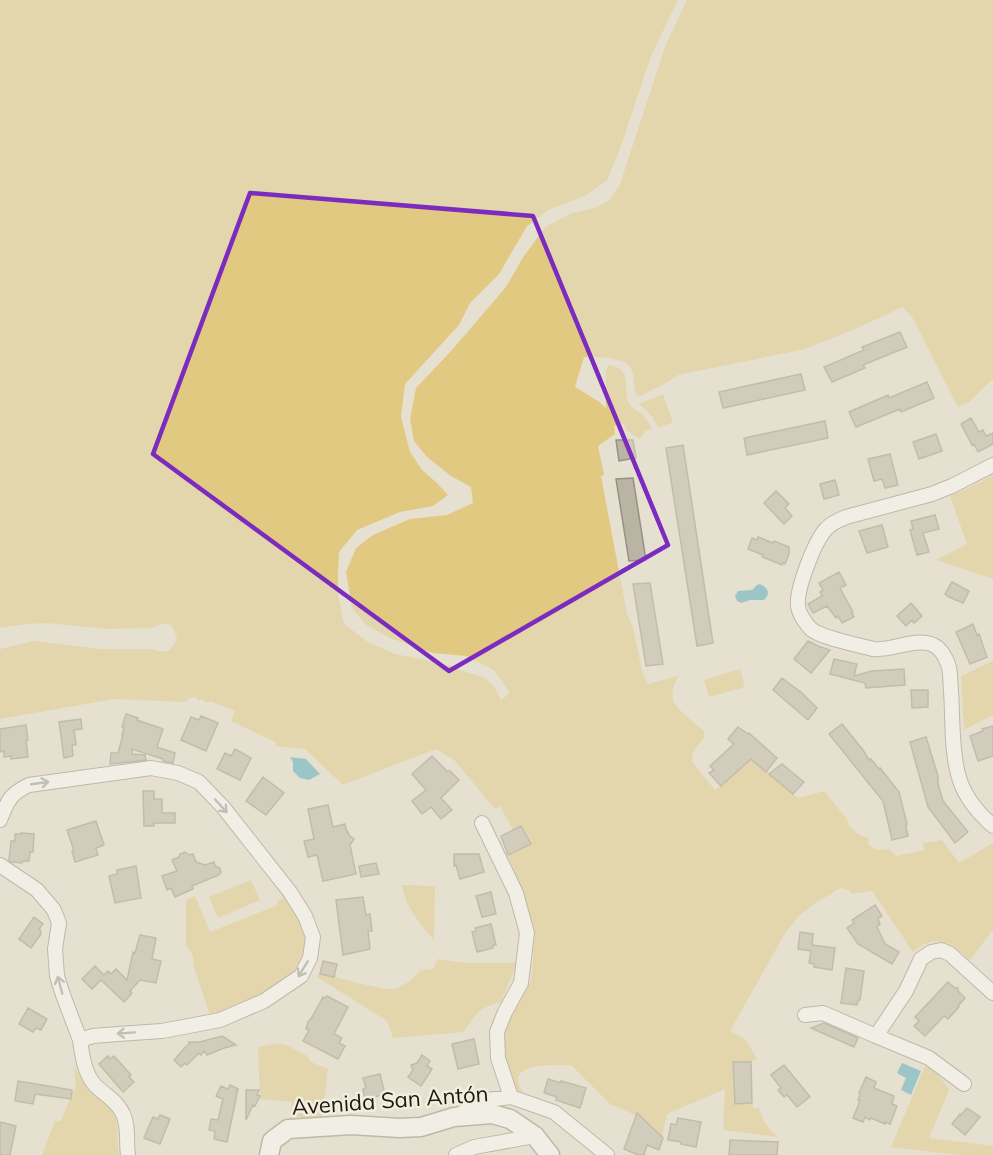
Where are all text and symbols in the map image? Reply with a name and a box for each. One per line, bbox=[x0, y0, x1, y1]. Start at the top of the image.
one-way arrow bbox=[29, 777, 49, 788]
one-way arrow bbox=[214, 798, 228, 813]
one-way arrow bbox=[297, 960, 309, 977]
one-way arrow bbox=[53, 976, 65, 995]
one-way arrow bbox=[116, 1028, 136, 1039]
street label: Avenida San Antón bbox=[291, 1079, 489, 1121]

